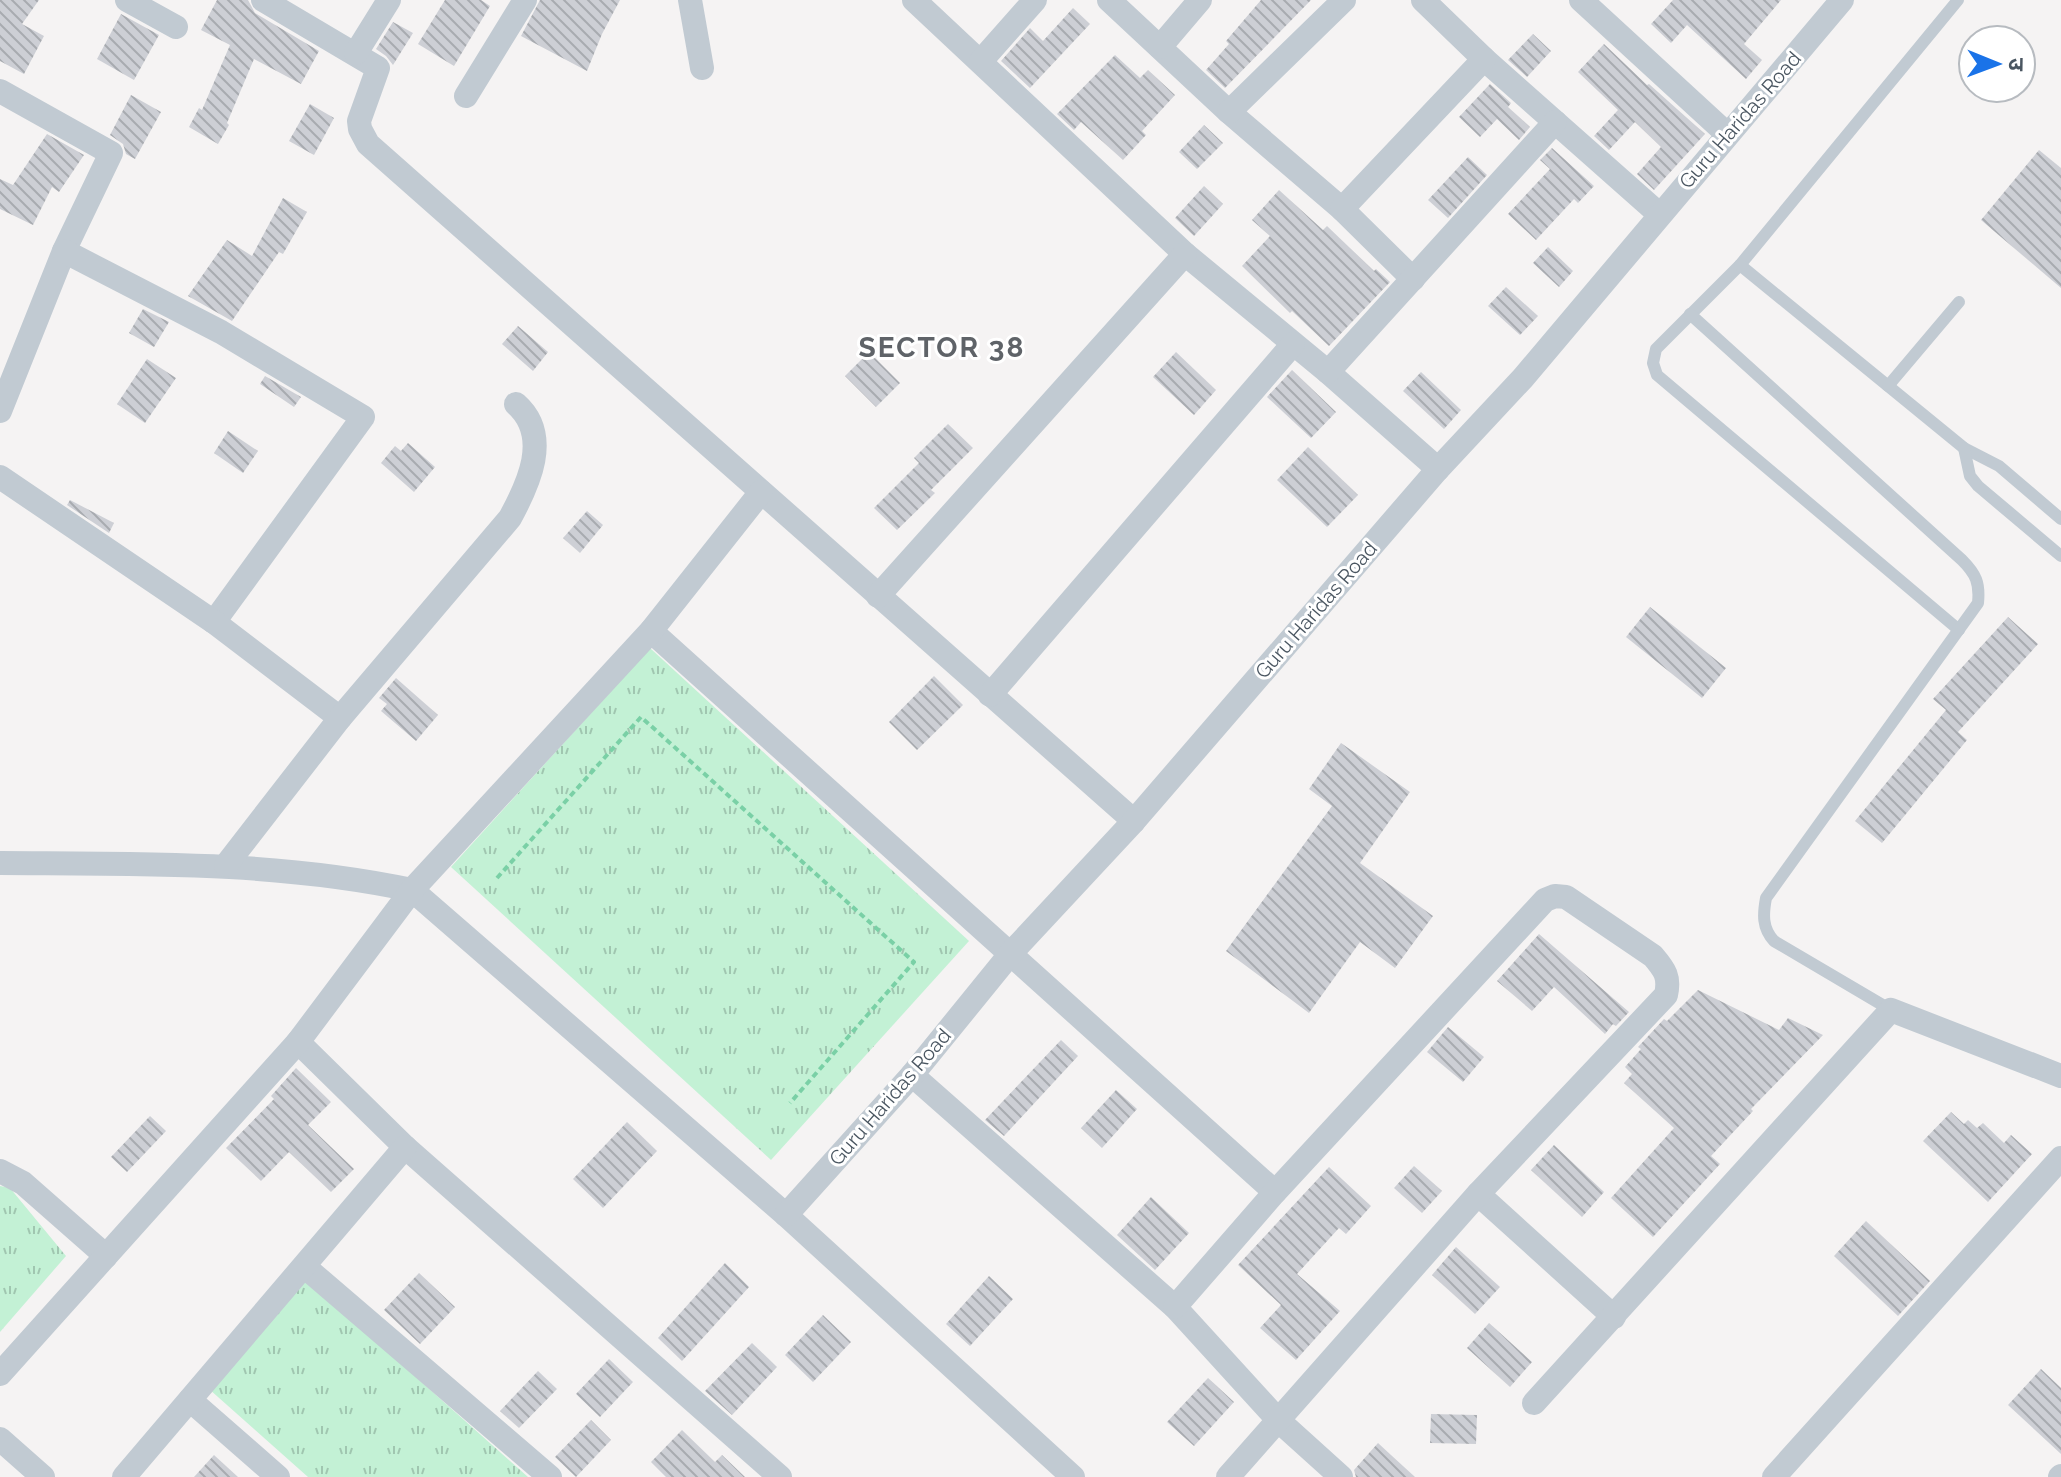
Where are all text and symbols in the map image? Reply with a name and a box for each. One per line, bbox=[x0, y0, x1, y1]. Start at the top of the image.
north arrow bbox=[1957, 24, 2037, 104]
street label: Guru Haridas Road bbox=[1674, 47, 1806, 193]
text: उ bbox=[2004, 58, 2030, 72]
district label: SECTOR 38 bbox=[859, 331, 1025, 364]
street label: Guru Haridas Road bbox=[1250, 537, 1382, 683]
street label: Guru Haridas Road bbox=[824, 1024, 956, 1170]

